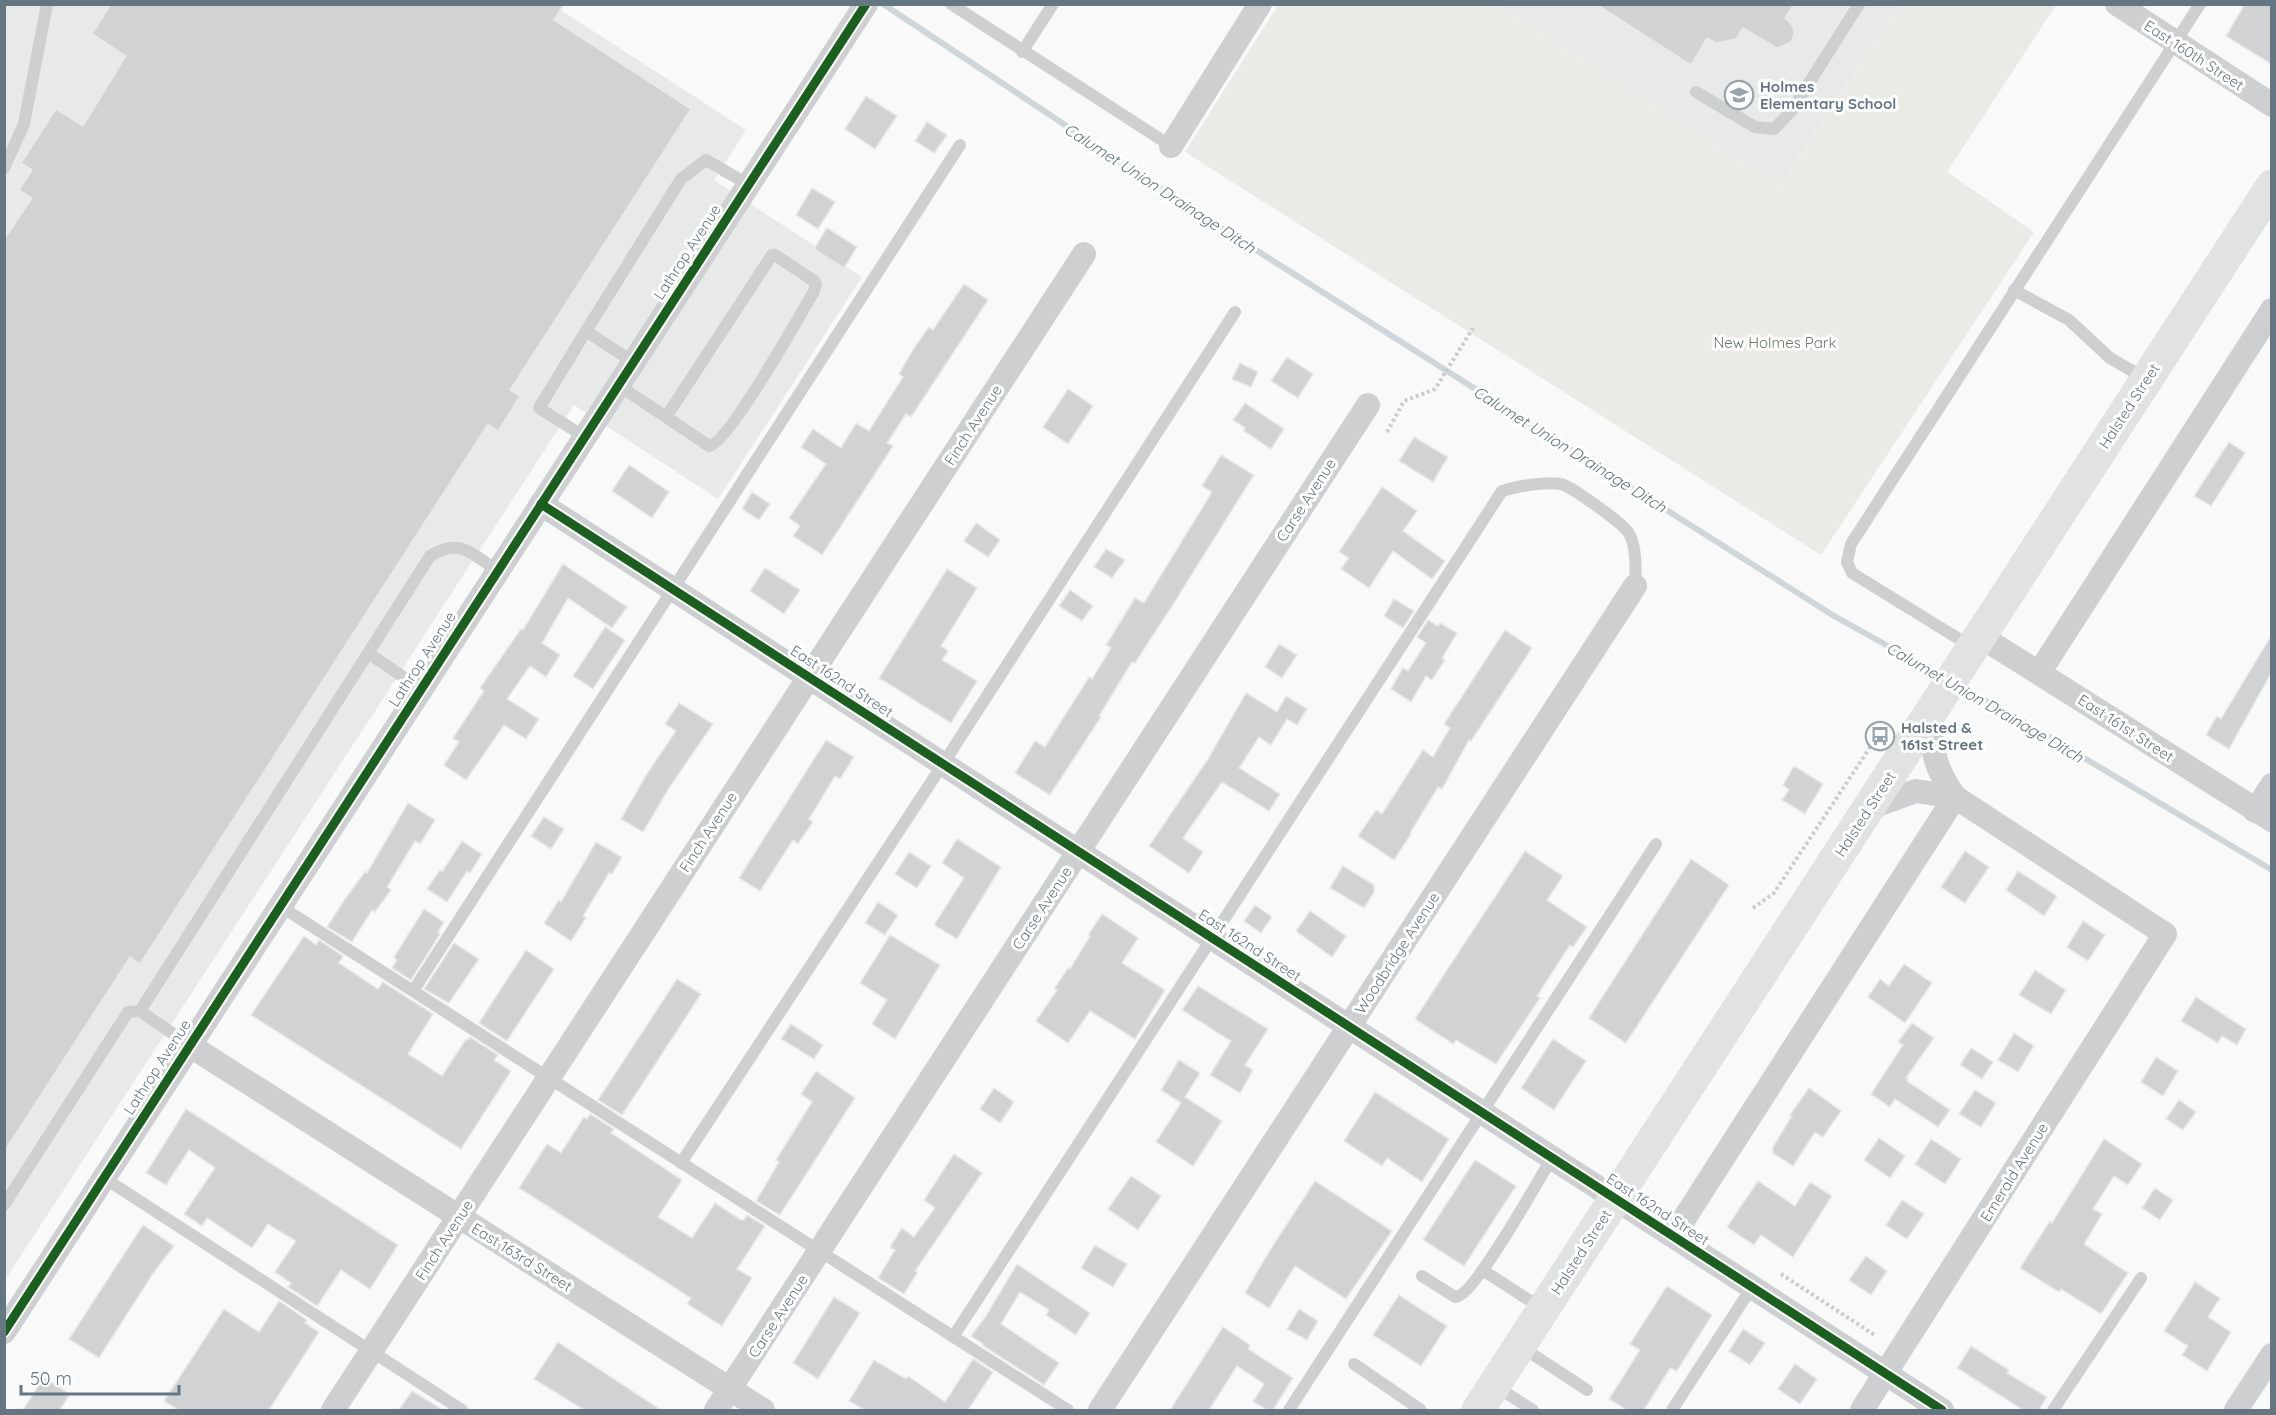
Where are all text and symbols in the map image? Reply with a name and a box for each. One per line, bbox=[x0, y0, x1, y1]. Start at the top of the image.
street label: East 160th Street bbox=[2141, 16, 2247, 94]
place label: Holmes Elementary School bbox=[1760, 77, 1896, 113]
school or university icon: Holmes Elementary School bbox=[1723, 79, 1755, 111]
water label: Calumet Union Drainage Ditch bbox=[1061, 119, 1260, 258]
street label: Lathrop Avenue bbox=[649, 201, 725, 303]
park label: New Holmes Park bbox=[1713, 333, 1837, 352]
street label: Halsted Street bbox=[2094, 360, 2164, 452]
street label: Finch Avenue bbox=[940, 381, 1006, 469]
water label: Calumet Union Drainage Ditch bbox=[1470, 381, 1671, 517]
street label: Carse Avenue bbox=[1272, 455, 1340, 545]
street label: Lathrop Avenue bbox=[384, 608, 460, 710]
water label: Calumet Union Drainage Ditch bbox=[1883, 637, 2088, 767]
street label: East 162nd Street bbox=[787, 641, 897, 721]
street label: East 161st Street bbox=[2075, 690, 2177, 766]
place label: Halsted & 161st Street bbox=[1901, 718, 1983, 754]
bus stop icon: Halsted & 161st Street bbox=[1864, 720, 1896, 752]
street label: Halsted Street bbox=[1830, 768, 1900, 860]
street label: Finch Avenue bbox=[675, 788, 741, 876]
street label: Carse Avenue bbox=[1008, 863, 1076, 953]
street label: Woodbridge Avenue bbox=[1350, 888, 1444, 1018]
street label: East 162nd Street bbox=[1195, 905, 1305, 985]
street label: Lathrop Avenue bbox=[119, 1016, 195, 1118]
street label: Emerald Avenue bbox=[1976, 1119, 2052, 1225]
street label: East 162nd Street bbox=[1603, 1169, 1713, 1249]
street label: Finch Avenue bbox=[411, 1196, 477, 1284]
street label: Halsted Street bbox=[1546, 1206, 1616, 1298]
street label: East 163rd Street bbox=[468, 1218, 576, 1296]
street label: Carse Avenue bbox=[744, 1271, 812, 1361]
scale bar bbox=[21, 1358, 178, 1396]
text: 50 m bbox=[30, 1367, 72, 1390]

